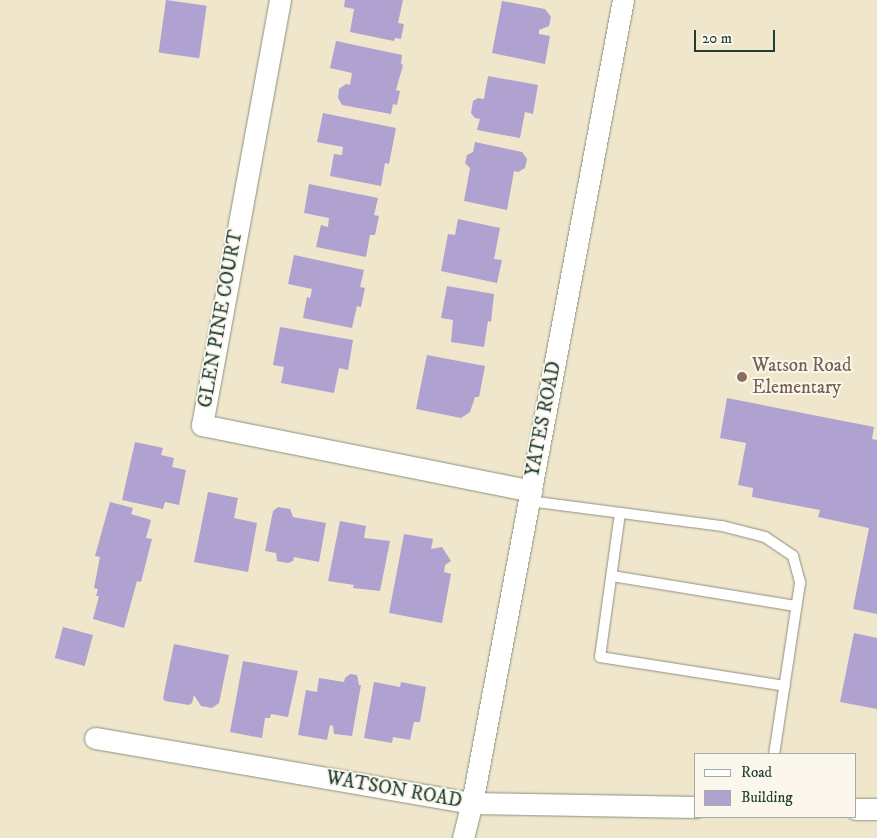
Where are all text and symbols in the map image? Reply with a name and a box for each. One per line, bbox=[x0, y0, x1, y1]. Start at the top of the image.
scale bar bbox=[697, 20, 778, 52]
text: 20 m bbox=[702, 29, 732, 48]
street label: GLEN PINE COURT bbox=[194, 228, 248, 410]
place label: Watson Road Elementary bbox=[752, 355, 851, 399]
street label: YATES ROAD bbox=[522, 359, 566, 479]
marker: Watson Road Elementary bbox=[736, 371, 748, 383]
legend bbox=[694, 753, 857, 818]
text: Road bbox=[741, 763, 772, 782]
street label: WATSON ROAD bbox=[324, 767, 464, 813]
text: Building bbox=[741, 788, 793, 807]

